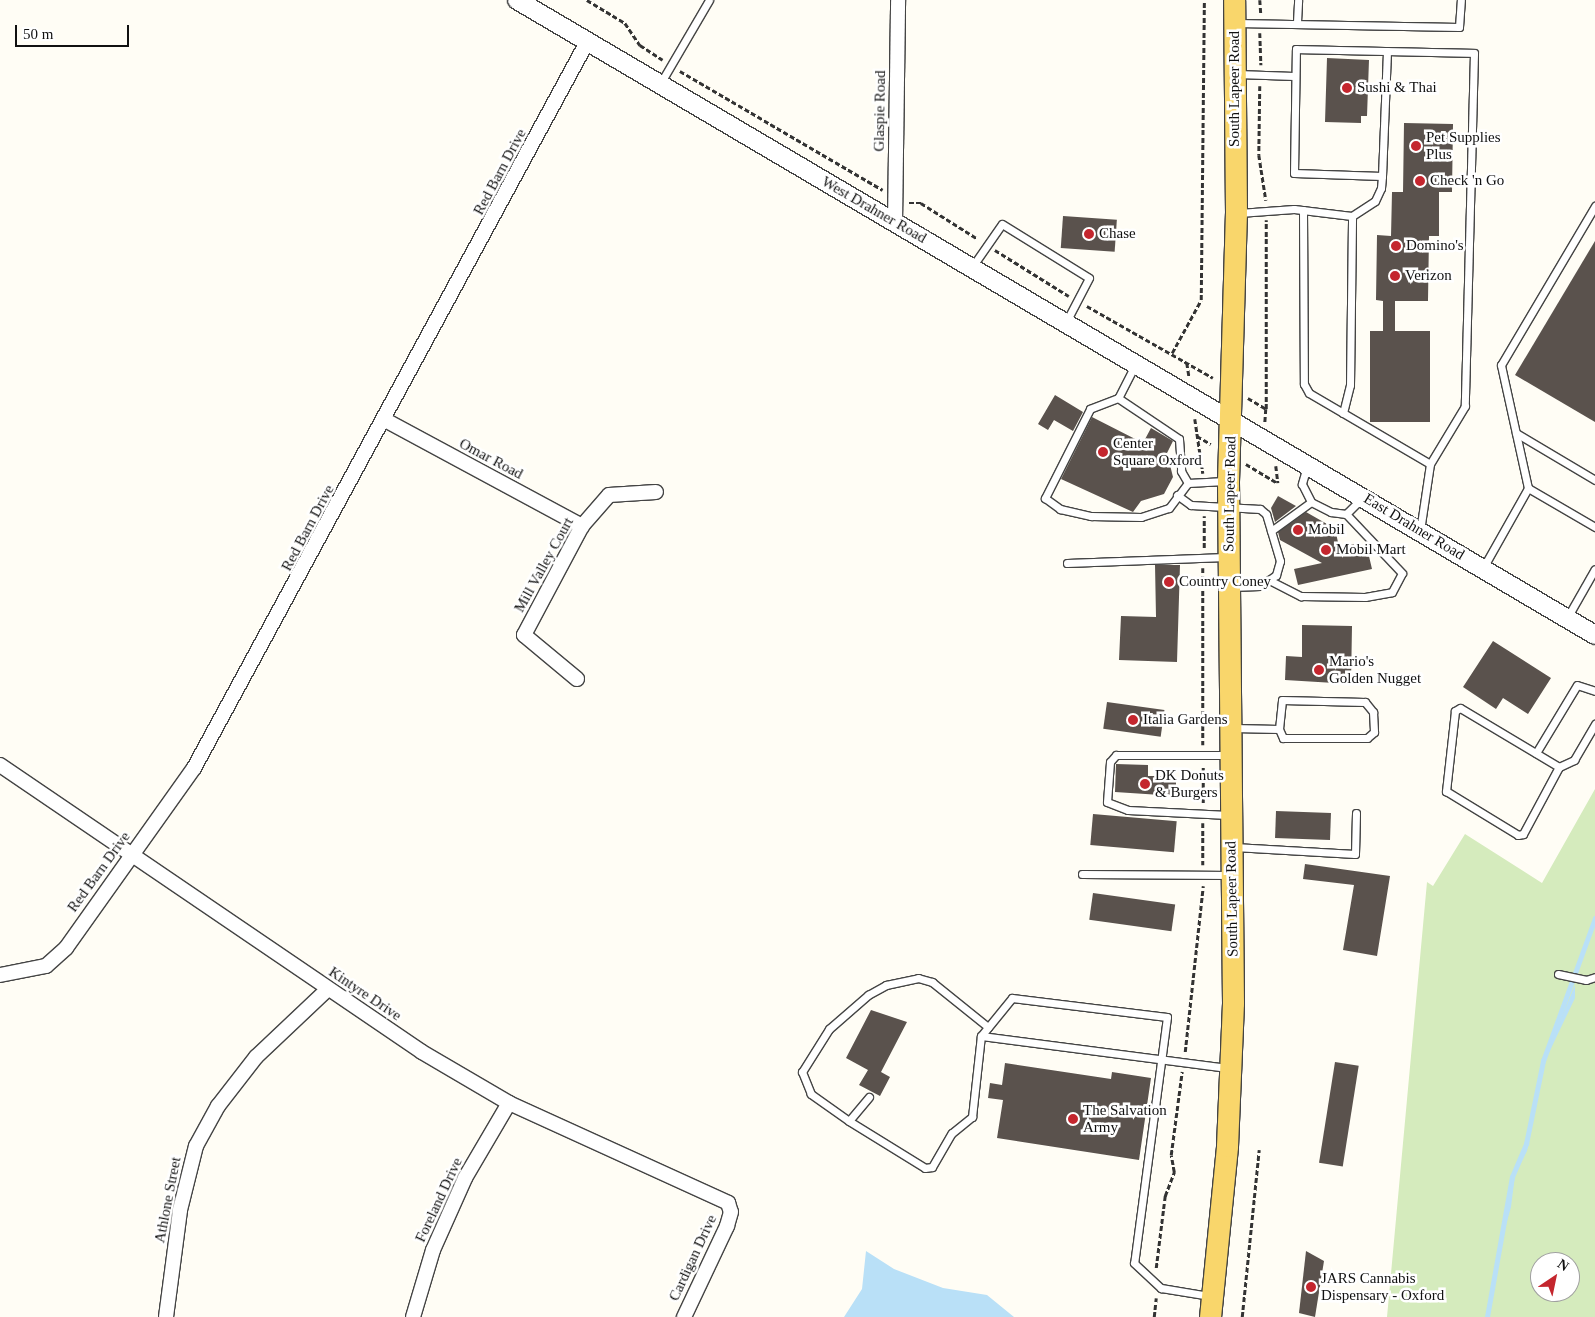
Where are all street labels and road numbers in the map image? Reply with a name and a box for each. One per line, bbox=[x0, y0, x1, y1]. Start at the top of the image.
street label: South Lapeer Road bbox=[1226, 31, 1244, 147]
street label: Glaspie Road bbox=[870, 70, 890, 152]
street label: Red Barn Drive bbox=[470, 126, 530, 218]
street label: West Drahner Road bbox=[818, 173, 930, 247]
street label: Omar Road bbox=[456, 435, 526, 483]
street label: South Lapeer Road bbox=[1220, 436, 1240, 552]
street label: Red Barn Drive bbox=[278, 482, 338, 574]
street label: East Drahner Road bbox=[1360, 490, 1468, 564]
street label: Mill Valley Court bbox=[510, 514, 578, 616]
street label: Red Barn Drive bbox=[64, 828, 134, 916]
street label: South Lapeer Road bbox=[1222, 841, 1242, 957]
street label: Kintyre Drive bbox=[325, 963, 405, 1025]
street label: Foreland Drive bbox=[412, 1155, 466, 1245]
street label: Athlone Street bbox=[151, 1156, 185, 1244]
street label: Cardigan Drive bbox=[665, 1212, 721, 1304]

